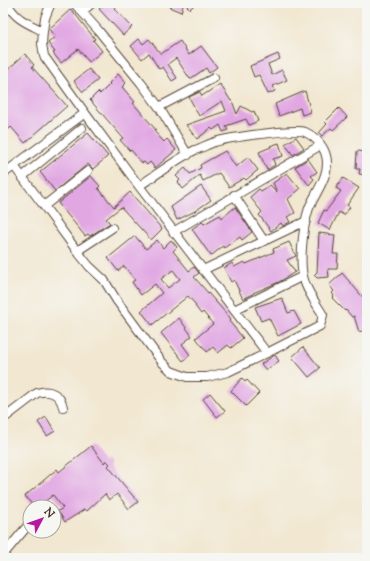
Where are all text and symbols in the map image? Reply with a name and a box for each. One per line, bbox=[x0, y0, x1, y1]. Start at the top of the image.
north arrow bbox=[22, 499, 62, 539]
text: N bbox=[39, 504, 58, 522]

